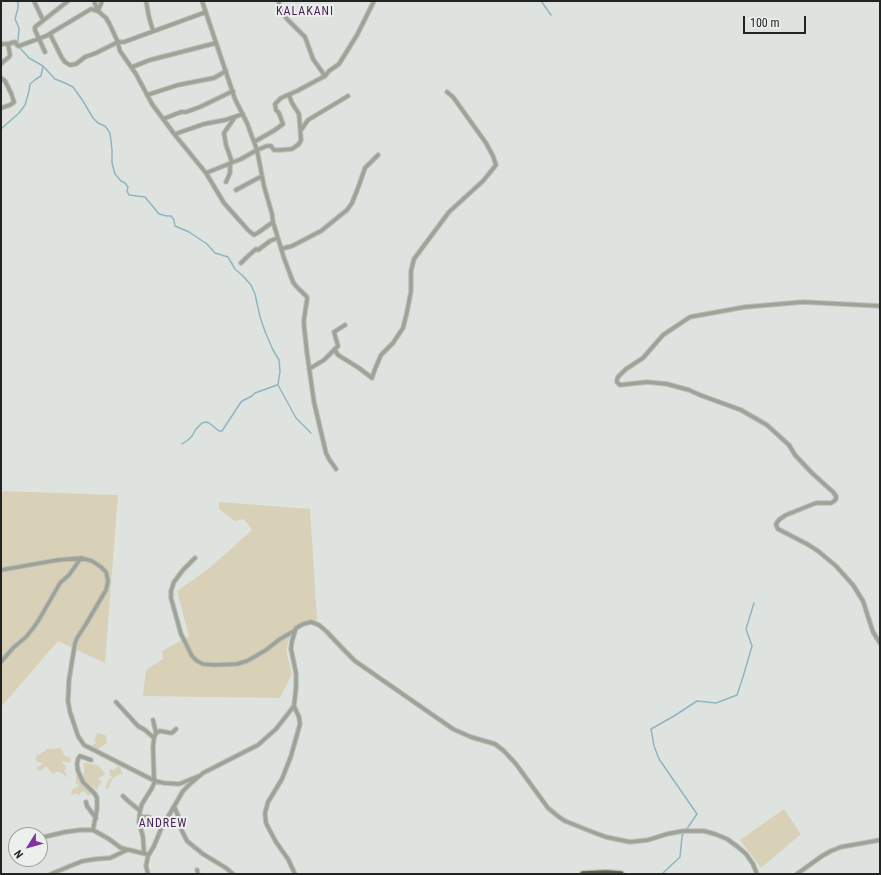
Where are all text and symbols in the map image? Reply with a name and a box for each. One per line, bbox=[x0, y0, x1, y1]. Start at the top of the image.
district label: KALAKANI bbox=[276, 5, 334, 19]
scale bar bbox=[745, 8, 808, 34]
text: 100 m bbox=[750, 16, 780, 30]
district label: ANDREW bbox=[139, 817, 187, 831]
north arrow bbox=[8, 827, 48, 867]
text: N bbox=[12, 847, 26, 861]

